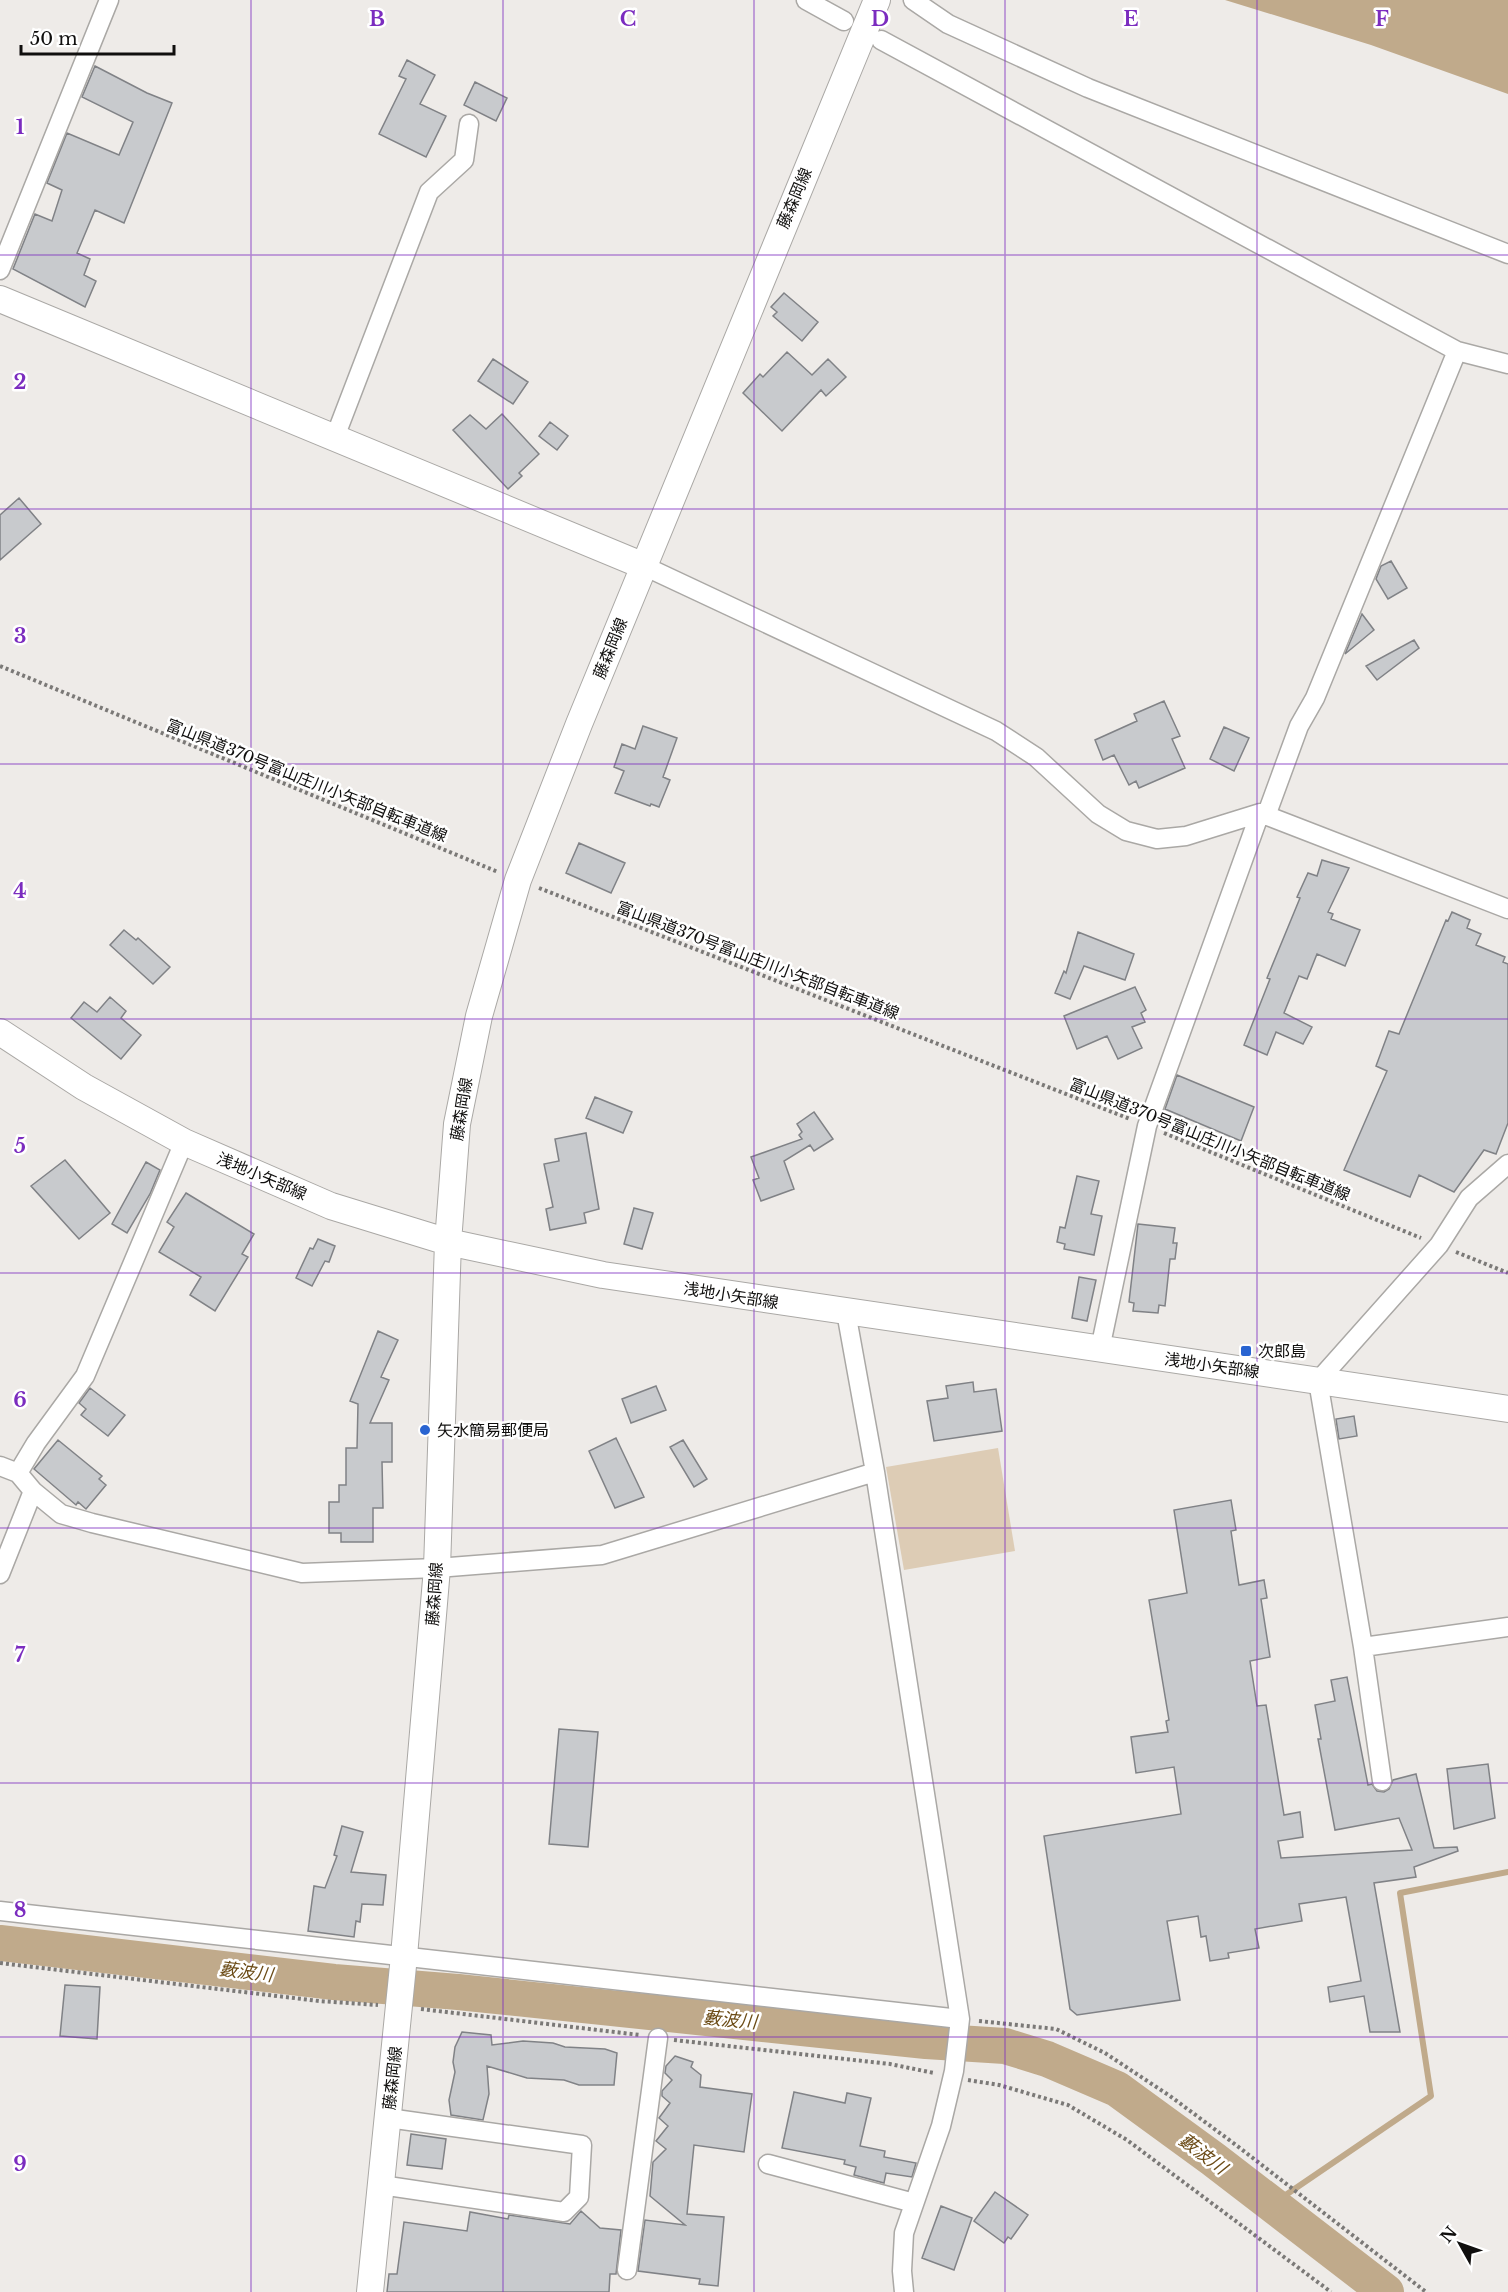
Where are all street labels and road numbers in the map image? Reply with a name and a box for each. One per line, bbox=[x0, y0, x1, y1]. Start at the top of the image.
street label: 藤森岡線 bbox=[772, 165, 816, 231]
street label: 藤森岡線 bbox=[589, 615, 631, 681]
street label: 富山県道370号富山庄川小矢部自転車道線 bbox=[164, 714, 450, 846]
street label: 富山県道370号富山庄川小矢部自転車道線 bbox=[614, 897, 902, 1023]
street label: 富山県道370号富山庄川小矢部自転車道線 bbox=[1067, 1073, 1353, 1205]
street label: 藤森岡線 bbox=[446, 1076, 476, 1142]
street label: 浅地小矢部線 bbox=[214, 1148, 310, 1204]
street label: 浅地小矢部線 bbox=[682, 1278, 780, 1312]
street label: 浅地小矢部線 bbox=[1163, 1348, 1261, 1382]
street label: 藤森岡線 bbox=[422, 1561, 446, 1627]
street label: 藤森岡線 bbox=[379, 2045, 405, 2111]

